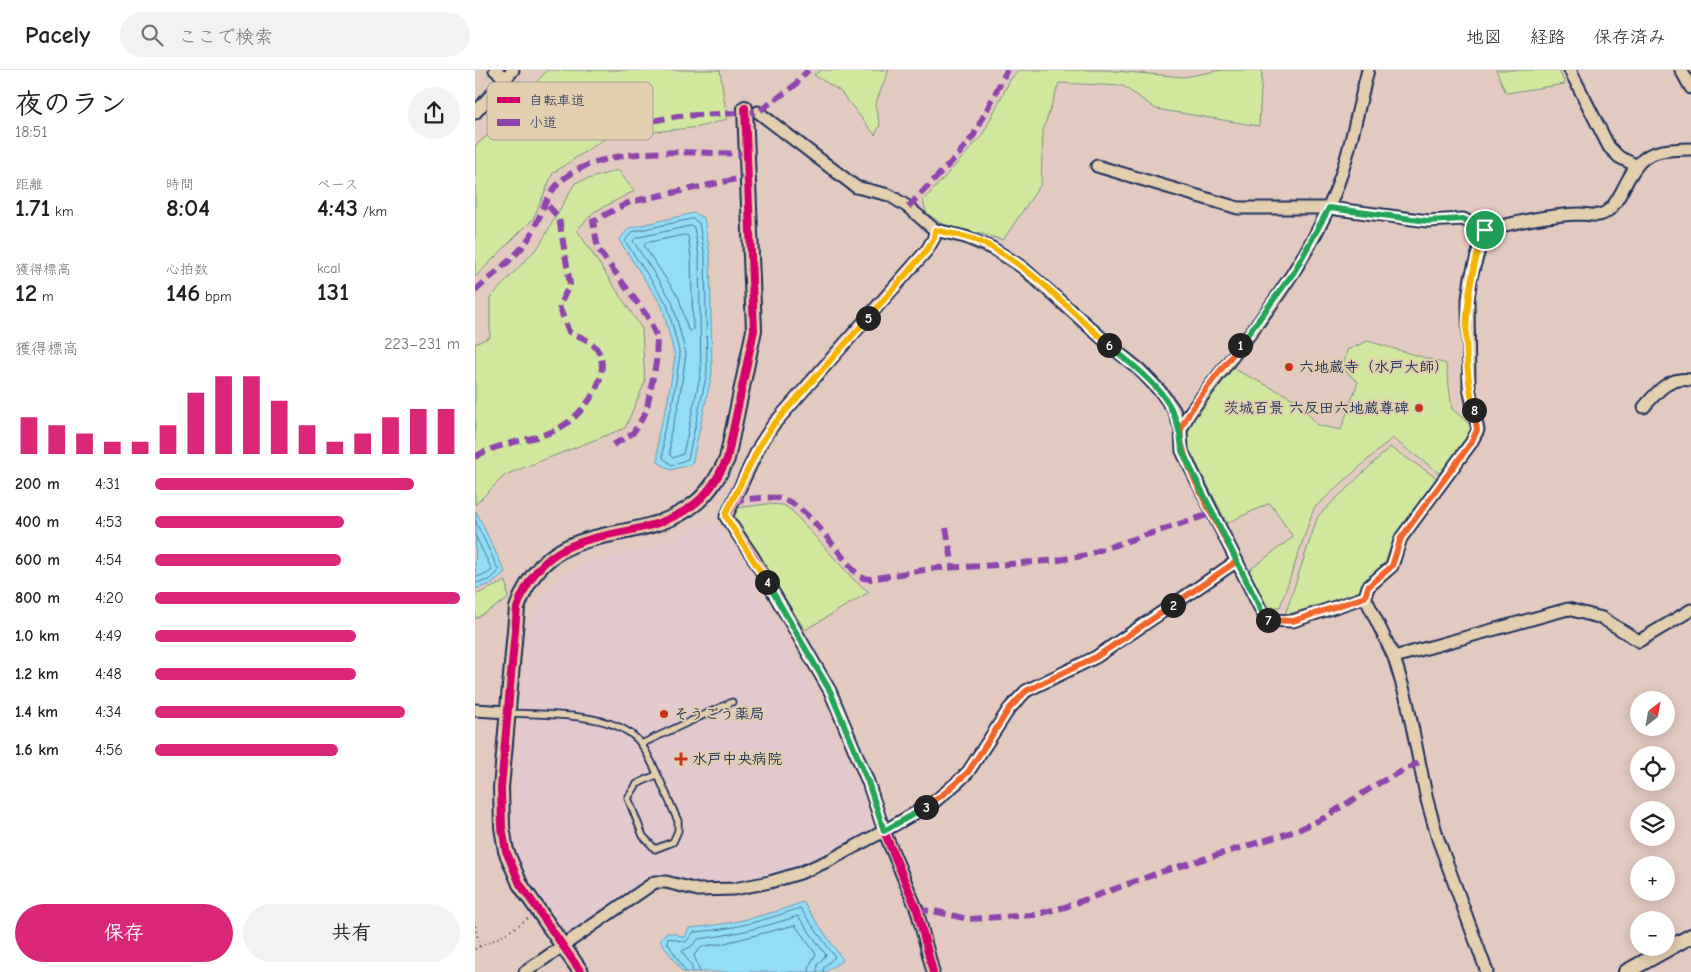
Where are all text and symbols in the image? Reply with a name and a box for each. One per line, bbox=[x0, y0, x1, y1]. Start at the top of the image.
search box bbox=[120, 12, 470, 57]
text: Pacely bbox=[25, 21, 90, 49]
icon: search bbox=[138, 21, 166, 49]
text: ここで検索 bbox=[178, 26, 273, 48]
text: 地図 bbox=[1466, 27, 1502, 48]
text: 経路 bbox=[1530, 27, 1566, 48]
text: 保存済み bbox=[1594, 27, 1666, 48]
legend bbox=[487, 82, 653, 140]
button: share bbox=[408, 87, 460, 139]
text: 夜のラン bbox=[15, 88, 127, 120]
text: 自転車道 bbox=[529, 92, 585, 109]
text: 小道 bbox=[529, 114, 557, 131]
text: 18:51 bbox=[15, 123, 47, 141]
text: 距離 bbox=[15, 176, 43, 193]
text: 時間 bbox=[166, 176, 194, 193]
text: ペース bbox=[317, 176, 358, 193]
text: 1.71 bbox=[15, 193, 50, 222]
text: 8:04 bbox=[166, 193, 210, 222]
text: 4:43 bbox=[317, 193, 358, 222]
text: km bbox=[50, 203, 73, 220]
text: /km bbox=[358, 203, 387, 220]
pin bbox=[1464, 209, 1506, 251]
icon: arrive bbox=[1471, 216, 1499, 244]
text: kcal bbox=[317, 260, 341, 277]
text: 獲得標高 bbox=[15, 261, 71, 278]
text: 心拍数 bbox=[166, 261, 208, 278]
text: 131 bbox=[317, 277, 349, 306]
text: 12 bbox=[15, 278, 37, 307]
text: 146 bbox=[166, 278, 200, 307]
text: m bbox=[37, 288, 54, 305]
text: bpm bbox=[200, 288, 232, 305]
pin: 5 bbox=[855, 306, 881, 330]
text: 5 bbox=[865, 310, 872, 327]
pin: 6 bbox=[1097, 332, 1121, 358]
pin: 1 bbox=[1227, 332, 1253, 358]
text: 223–231 m bbox=[384, 335, 460, 353]
text: 6 bbox=[1106, 337, 1113, 354]
text: 1 bbox=[1238, 337, 1243, 354]
text: 獲得標高 bbox=[15, 340, 79, 358]
place label: 六地蔵寺（水戸大師） bbox=[1299, 358, 1449, 376]
marker: 六地蔵寺（水戸大師） bbox=[1283, 361, 1295, 373]
pin: 8 bbox=[1461, 398, 1487, 422]
place label: 茨城百景 六反田六地蔵尊碑 bbox=[1224, 399, 1409, 417]
marker: 茨城百景 六反田六地蔵尊碑 bbox=[1413, 402, 1425, 414]
text: 8 bbox=[1471, 402, 1478, 419]
text: 200 m bbox=[15, 475, 60, 493]
text: 4:31 bbox=[95, 475, 120, 493]
text: 400 m bbox=[15, 513, 59, 531]
text: 4:53 bbox=[95, 513, 122, 531]
text: 600 m bbox=[15, 551, 60, 569]
text: 4:54 bbox=[95, 551, 122, 569]
pin: 4 bbox=[755, 570, 779, 594]
text: 4 bbox=[764, 574, 771, 591]
text: 800 m bbox=[15, 589, 60, 607]
text: 4:20 bbox=[95, 589, 124, 607]
pin: 2 bbox=[1161, 592, 1185, 618]
text: 2 bbox=[1170, 597, 1177, 614]
pin: 7 bbox=[1255, 608, 1281, 632]
text: 7 bbox=[1265, 612, 1272, 629]
text: 1.0 km bbox=[15, 627, 60, 645]
text: 4:49 bbox=[95, 627, 122, 645]
text: 1.2 km bbox=[15, 665, 58, 683]
text: 4:48 bbox=[95, 665, 122, 683]
north arrow bbox=[1630, 691, 1675, 736]
map controls bbox=[1630, 691, 1675, 956]
text: 1.4 km bbox=[15, 703, 58, 721]
text: 4:34 bbox=[95, 703, 121, 721]
place label: そうごう薬局 bbox=[674, 705, 765, 723]
marker: そうごう薬局 bbox=[658, 708, 670, 720]
text: 1.6 km bbox=[15, 741, 59, 759]
text: 4:56 bbox=[95, 741, 123, 759]
button: locate bbox=[1630, 746, 1675, 791]
place label: 水戸中央病院 bbox=[692, 750, 782, 768]
marker: 水戸中央病院 bbox=[674, 752, 688, 766]
pin: 3 bbox=[913, 794, 939, 820]
text: 3 bbox=[923, 799, 930, 816]
button: layers bbox=[1630, 801, 1675, 846]
button: + bbox=[1630, 856, 1675, 901]
button: 保存 bbox=[15, 904, 233, 962]
button: 共有 bbox=[243, 904, 460, 962]
button: − bbox=[1630, 911, 1675, 956]

